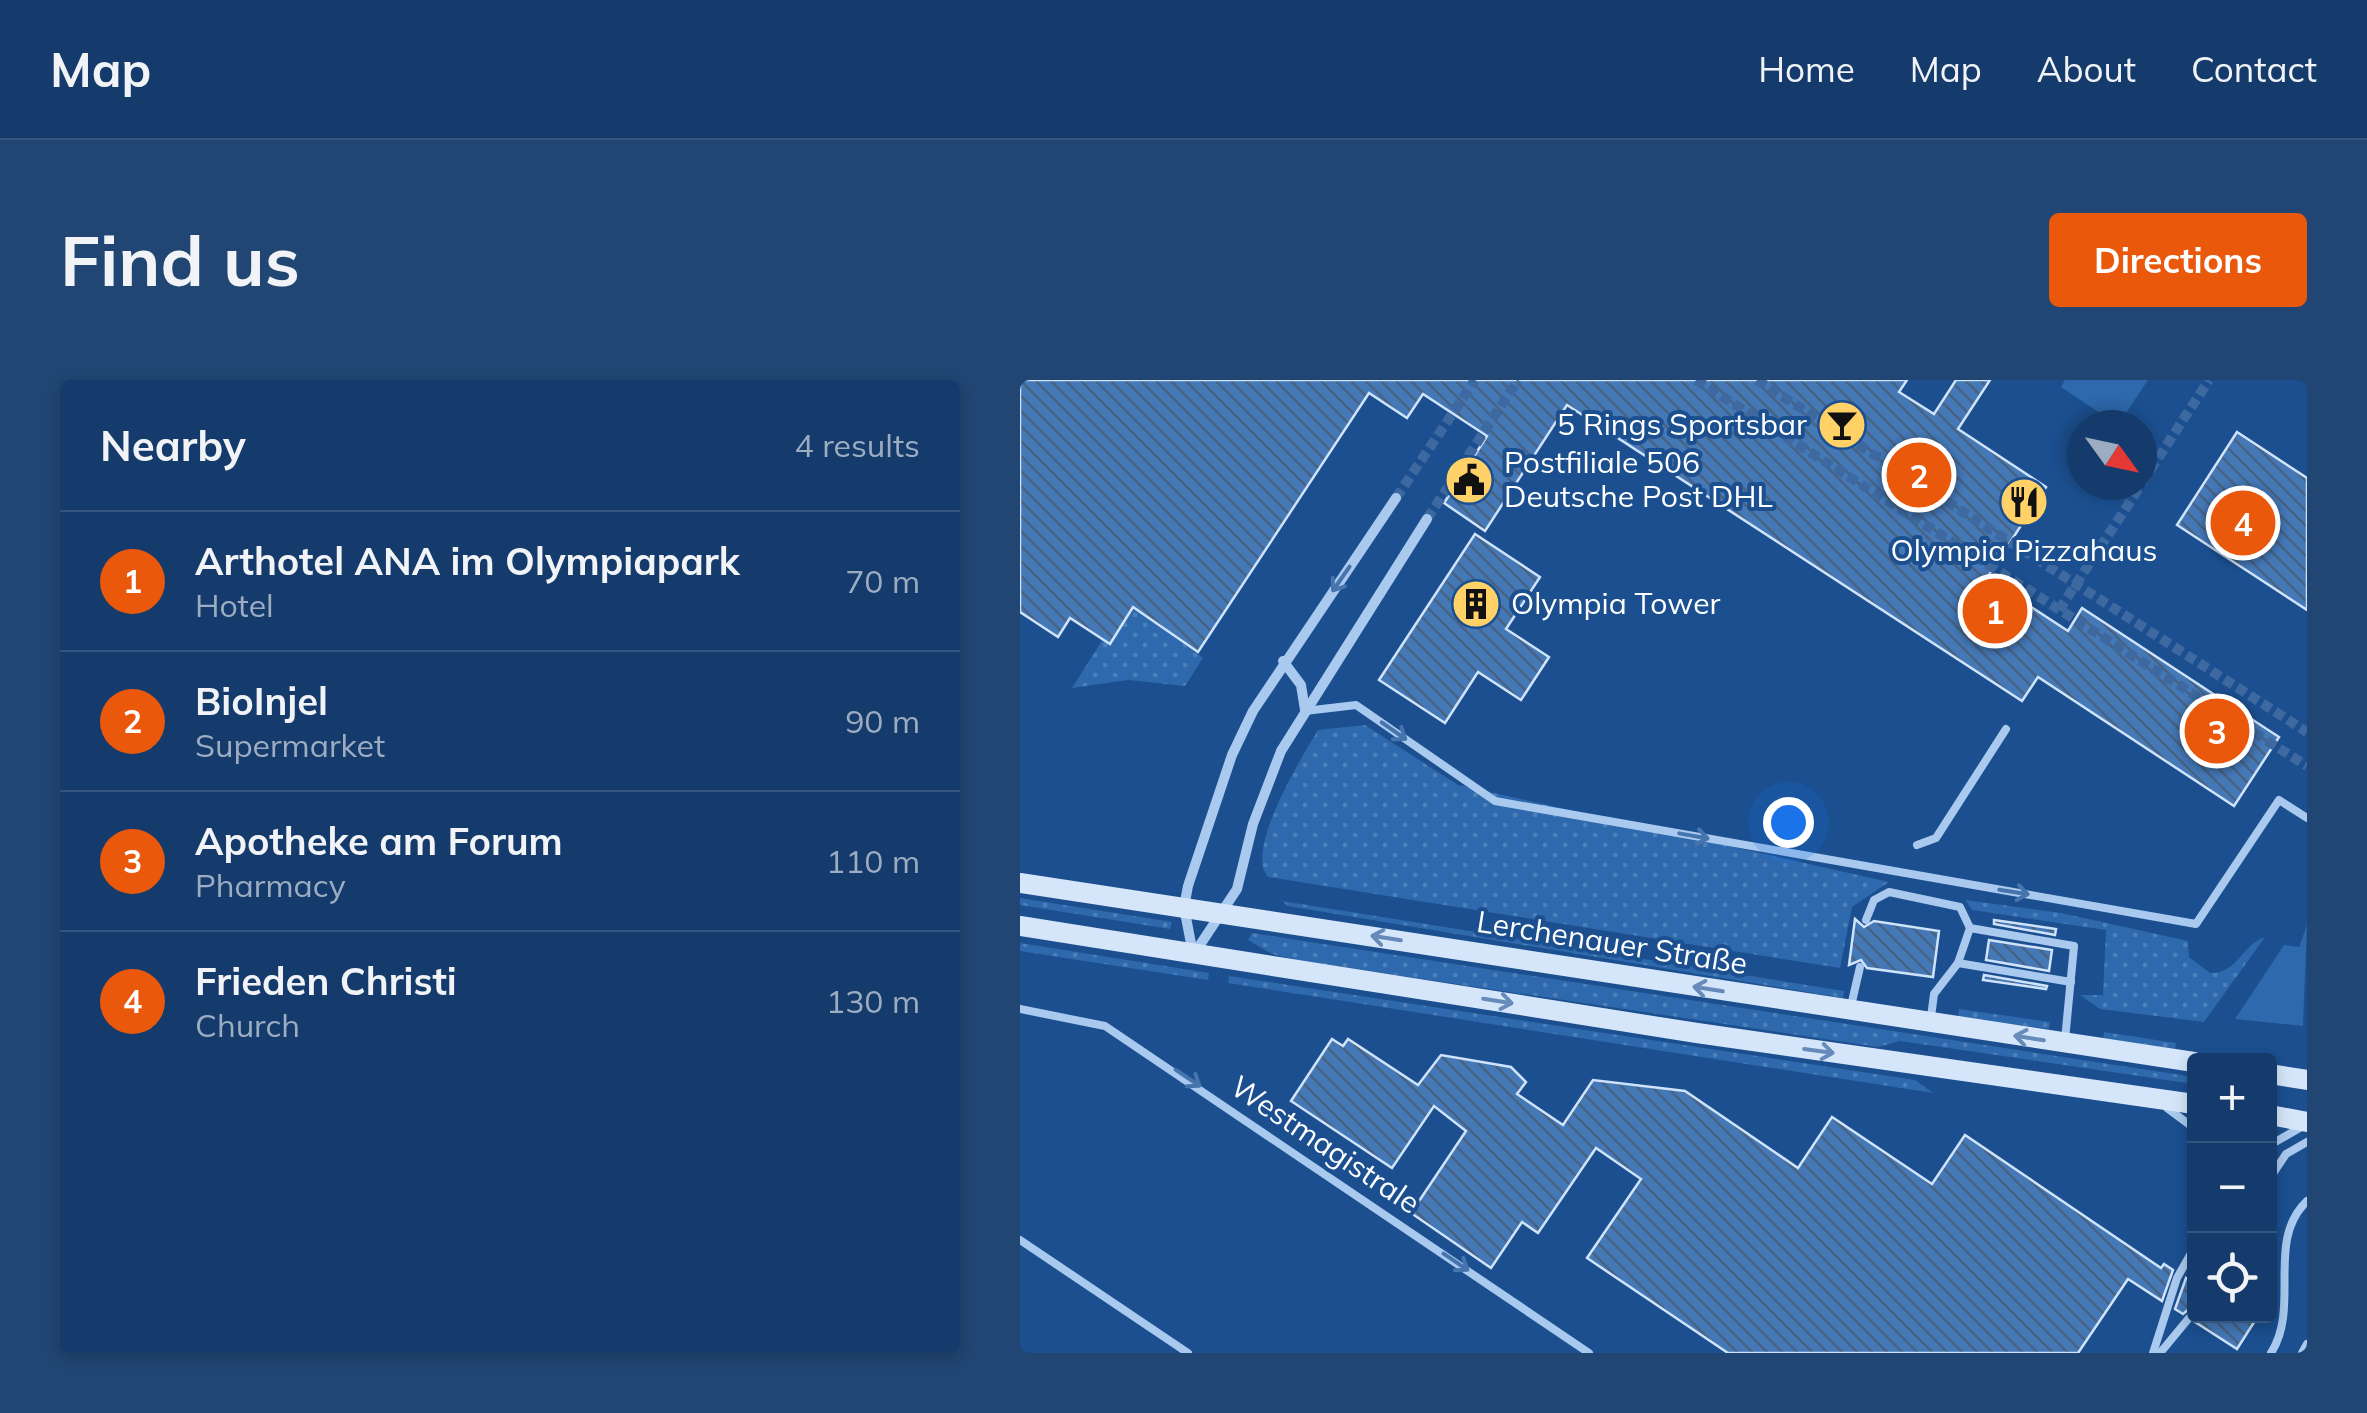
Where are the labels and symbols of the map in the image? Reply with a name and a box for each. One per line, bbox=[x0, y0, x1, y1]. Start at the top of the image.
bar icon: 5 Rings Sportsbar bbox=[1816, 399, 1868, 451]
place label: 5 Rings Sportsbar bbox=[1557, 405, 1807, 443]
north arrow bbox=[2067, 410, 2157, 500]
pin: 2 bbox=[1886, 438, 1952, 512]
place label: Postfiliale 506 Deutsche Post DHL bbox=[1504, 443, 1773, 515]
public building icon: Postfiliale 506 Deutsche Post DHL bbox=[1443, 454, 1495, 506]
restaurant icon: Olympia Pizzahaus bbox=[1998, 476, 2050, 528]
pin: 4 bbox=[2210, 486, 2276, 560]
place label: Olympia Pizzahaus bbox=[1891, 531, 2157, 569]
one-way arrow bbox=[1331, 564, 1352, 592]
pin: 1 bbox=[1962, 574, 2028, 648]
building icon: Olympia Tower bbox=[1450, 578, 1502, 630]
place label: Olympia Tower bbox=[1511, 584, 1720, 622]
pin: 3 bbox=[2184, 694, 2250, 768]
one-way arrow bbox=[1380, 720, 1407, 741]
your location bbox=[1763, 797, 1814, 848]
one-way arrow bbox=[1677, 827, 1710, 846]
one-way arrow bbox=[1998, 883, 2030, 901]
street label: Lerchenauer Straße bbox=[1474, 902, 1750, 982]
one-way arrow bbox=[1371, 929, 1403, 947]
one-way arrow bbox=[1692, 979, 1724, 997]
one-way arrow bbox=[1481, 992, 1513, 1011]
one-way arrow bbox=[2013, 1028, 2046, 1046]
one-way arrow bbox=[1802, 1042, 1834, 1060]
one-way arrow bbox=[1173, 1067, 1201, 1088]
street label: Westmagistrale bbox=[1224, 1067, 1427, 1221]
one-way arrow bbox=[1441, 1251, 1469, 1272]

